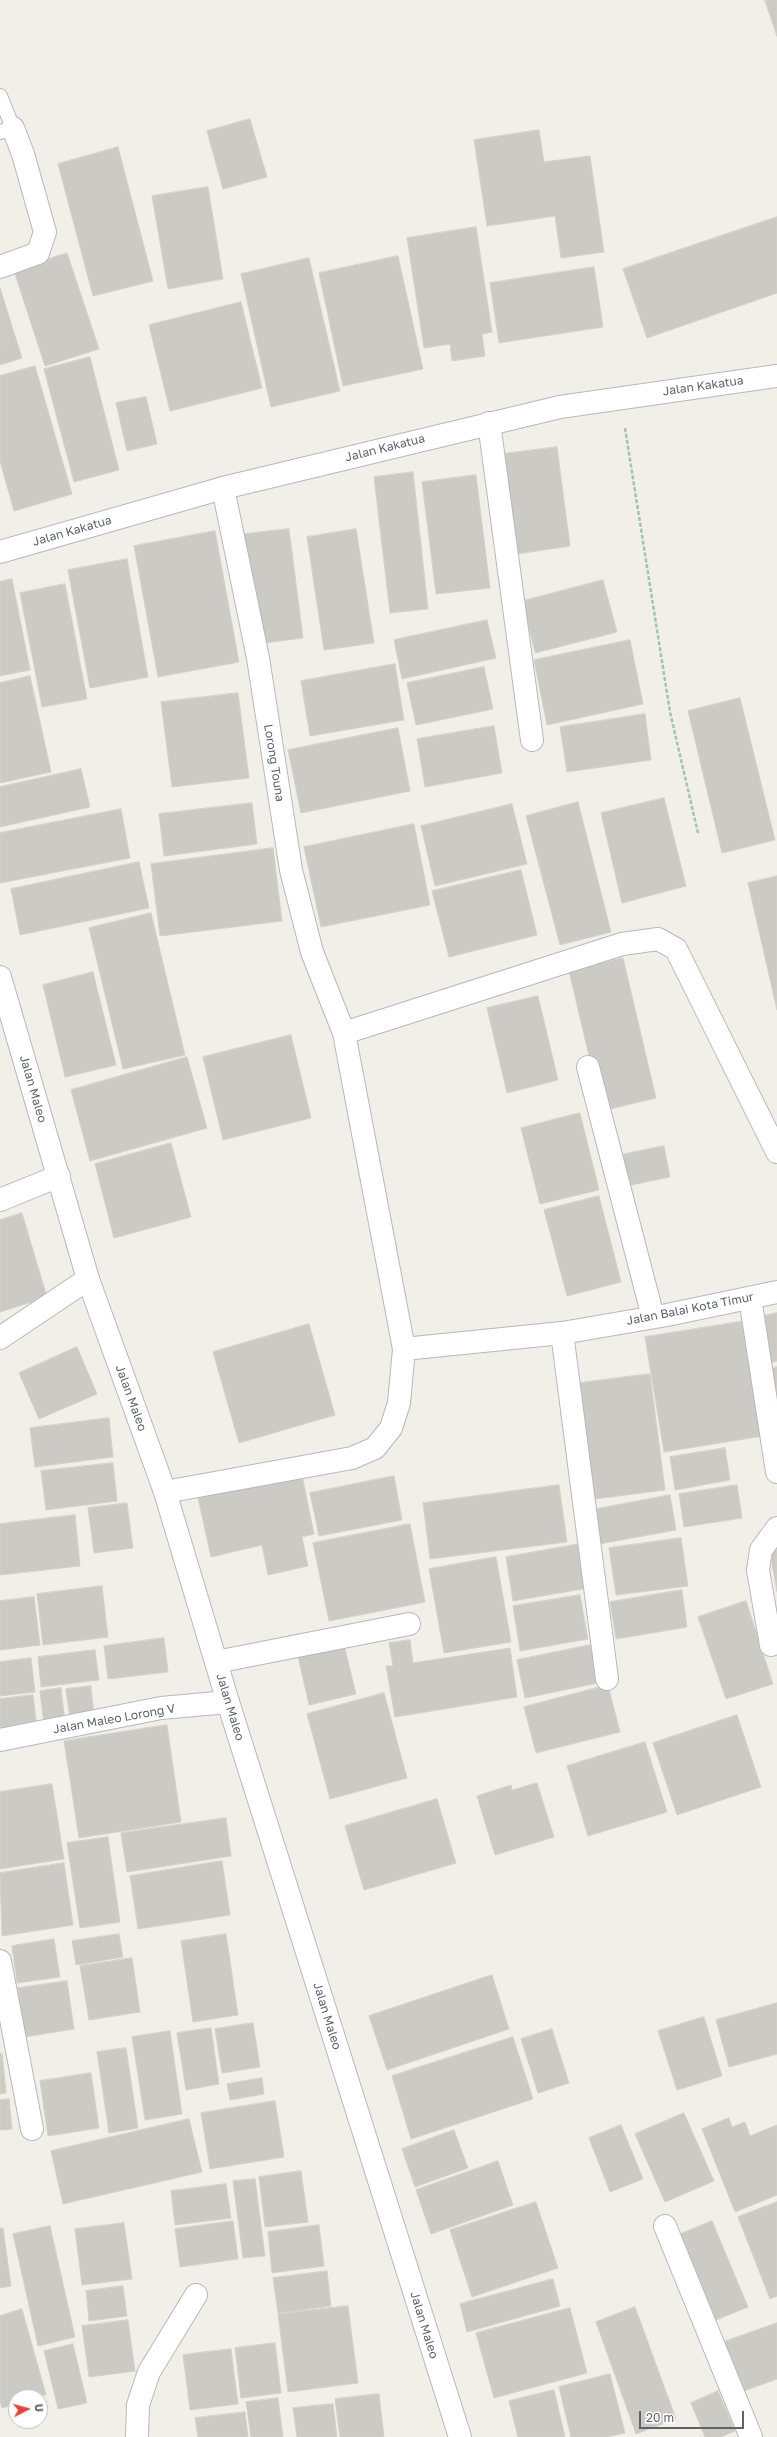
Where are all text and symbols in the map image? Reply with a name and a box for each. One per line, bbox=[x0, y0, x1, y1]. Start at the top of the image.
street label: Jalan Kakatua bbox=[662, 373, 744, 399]
street label: Jalan Kakatua bbox=[344, 431, 426, 465]
street label: Jalan Kakatua bbox=[31, 513, 113, 549]
street label: Lorong Touna bbox=[261, 723, 287, 803]
street label: Jalan Maleo bbox=[17, 1054, 49, 1124]
street label: Jalan Balai Kota Timur bbox=[625, 1290, 755, 1328]
street label: Jalan Maleo bbox=[112, 1363, 150, 1433]
street label: Jalan Maleo bbox=[213, 1672, 247, 1742]
street label: Jalan Maleo Lorong V bbox=[52, 1701, 176, 1737]
street label: Jalan Maleo bbox=[310, 1981, 344, 2051]
street label: Jalan Maleo bbox=[407, 2290, 441, 2360]
north arrow bbox=[8, 2389, 48, 2429]
text: U bbox=[33, 2403, 46, 2412]
scale bar bbox=[641, 2403, 746, 2429]
text: 20 m bbox=[646, 2410, 674, 2425]

